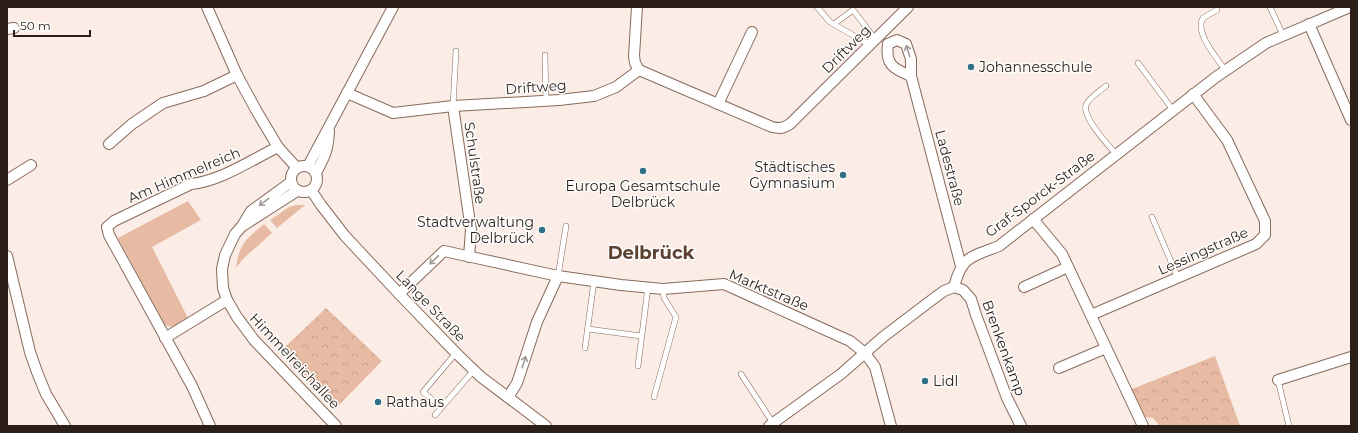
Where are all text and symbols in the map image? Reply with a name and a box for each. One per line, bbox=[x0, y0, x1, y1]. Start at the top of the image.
scale bar bbox=[14, 12, 90, 38]
text: 50 m bbox=[20, 18, 51, 33]
street label: Driftweg bbox=[818, 21, 874, 77]
one-way arrow bbox=[904, 44, 911, 57]
place label: Johannesschule bbox=[978, 58, 1092, 76]
marker: Johannesschule bbox=[966, 62, 976, 72]
street label: Driftweg bbox=[505, 76, 567, 98]
street label: Schulstraße bbox=[460, 121, 490, 205]
street label: Ladestraße bbox=[931, 128, 969, 208]
street label: Am Himmelreich bbox=[125, 143, 243, 207]
street label: Graf-Sporck-Straße bbox=[982, 147, 1098, 241]
place label: Städtisches Gymnasium bbox=[749, 158, 835, 192]
marker: Europa Gesamtschule Delbrück bbox=[638, 166, 648, 176]
marker: Städtisches Gymnasium bbox=[838, 170, 848, 180]
place label: Europa Gesamtschule Delbrück bbox=[566, 177, 720, 211]
one-way arrow bbox=[259, 197, 270, 206]
place label: Stadtverwaltung Delbrück bbox=[417, 213, 535, 247]
street label: Lessingstraße bbox=[1155, 223, 1251, 279]
marker: Stadtverwaltung Delbrück bbox=[537, 225, 547, 235]
district label: Delbrück bbox=[608, 242, 694, 264]
one-way arrow bbox=[428, 256, 439, 265]
street label: Marktstraße bbox=[726, 265, 812, 315]
street label: Lange Straße bbox=[392, 266, 470, 346]
street label: Brenkenkamp bbox=[978, 298, 1030, 398]
street label: Himmelreichallee bbox=[246, 309, 344, 413]
one-way arrow bbox=[521, 356, 528, 369]
place label: Lidl bbox=[933, 372, 958, 390]
marker: Lidl bbox=[920, 376, 930, 386]
place label: Rathaus bbox=[386, 393, 444, 411]
marker: Rathaus bbox=[373, 397, 383, 407]

